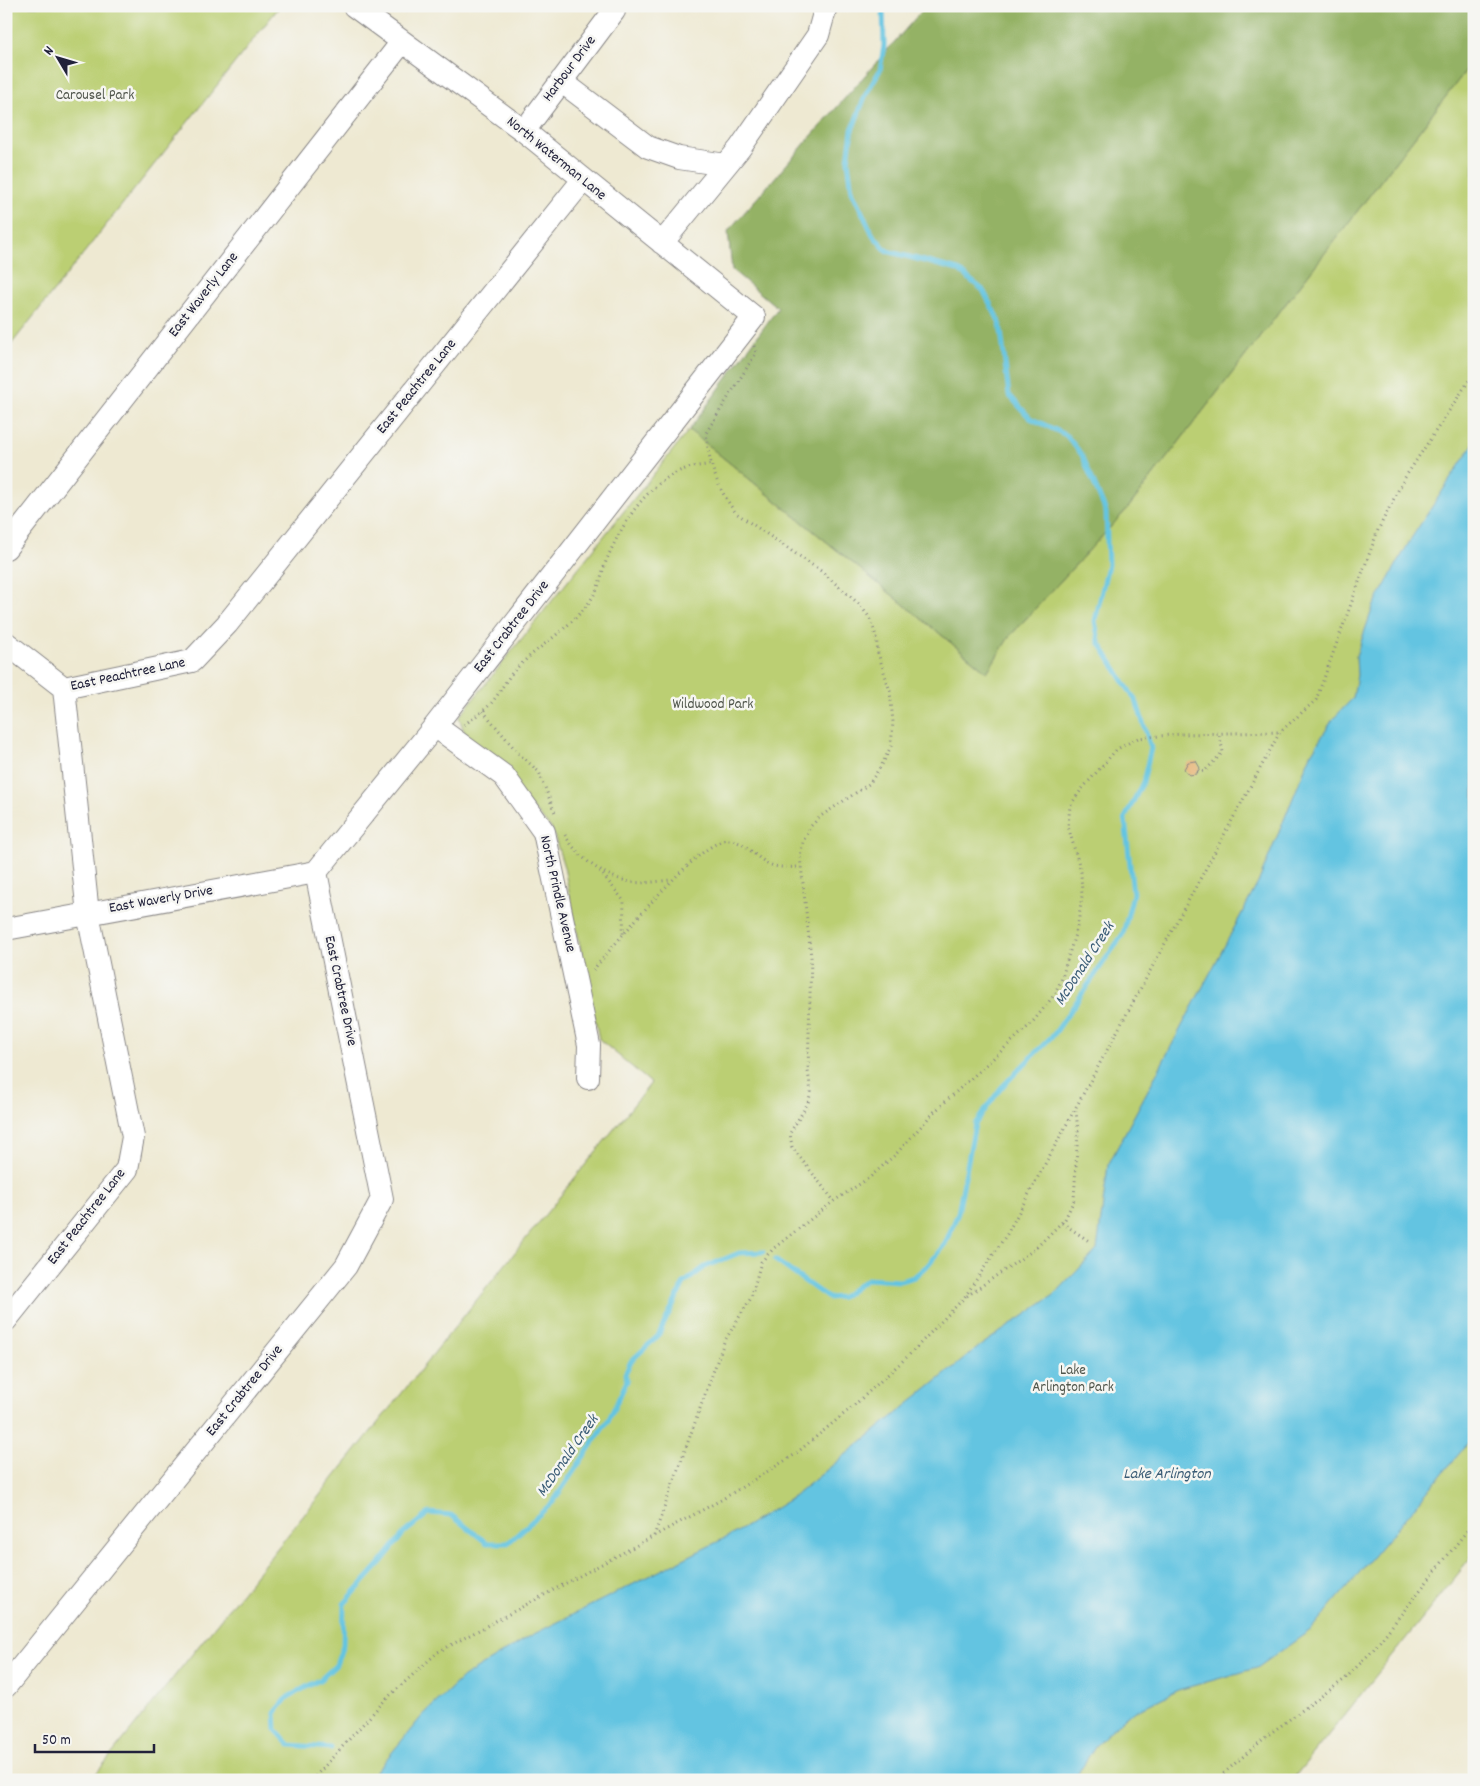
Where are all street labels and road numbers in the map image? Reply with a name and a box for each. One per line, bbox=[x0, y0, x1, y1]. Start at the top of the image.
street label: Harbour Drive bbox=[538, 31, 602, 107]
street label: North Waterman Lane bbox=[501, 112, 611, 207]
street label: East Waverly Lane bbox=[164, 247, 245, 342]
street label: East Peachtree Lane bbox=[372, 334, 463, 439]
street label: East Crabtree Drive bbox=[469, 576, 555, 678]
street label: East Peachtree Lane bbox=[69, 652, 188, 698]
street label: North Prindle Avenue bbox=[533, 833, 581, 955]
street label: East Waverly Drive bbox=[107, 880, 215, 920]
street label: East Crabtree Drive bbox=[318, 934, 363, 1049]
street label: East Peachtree Lane bbox=[42, 1164, 132, 1270]
street label: East Crabtree Drive bbox=[201, 1340, 289, 1442]

